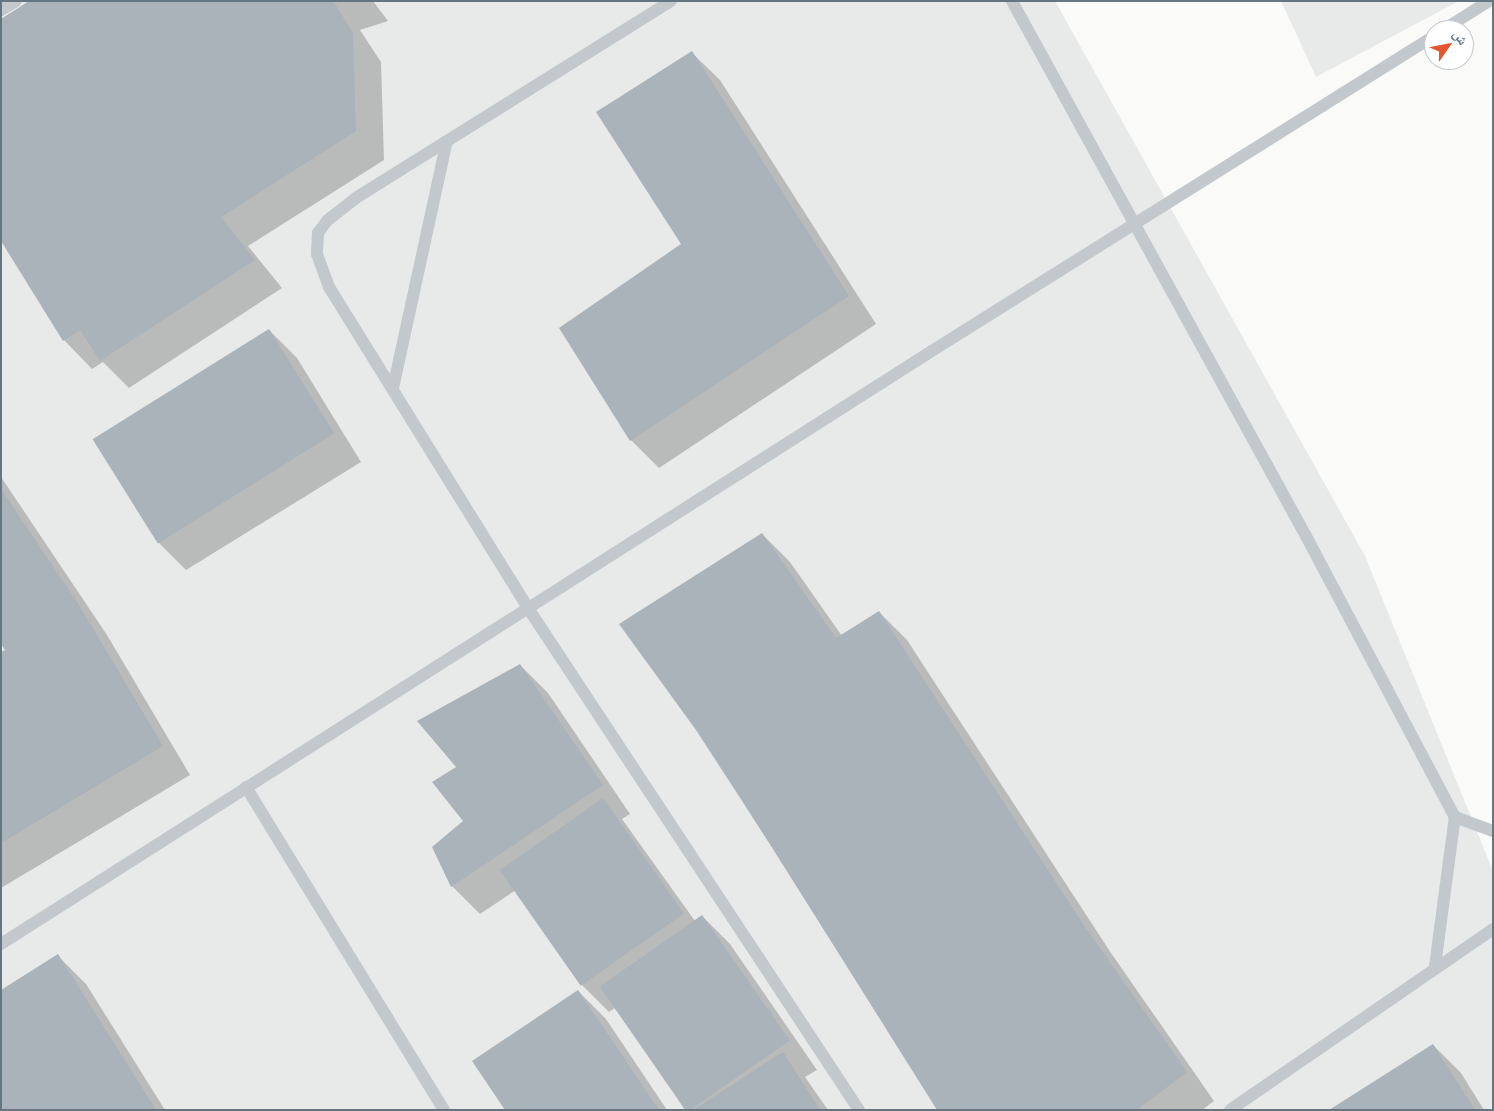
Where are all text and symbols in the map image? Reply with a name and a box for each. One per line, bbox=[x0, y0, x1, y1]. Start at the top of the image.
north arrow bbox=[1424, 20, 1474, 70]
text: ش bbox=[1450, 27, 1471, 48]

